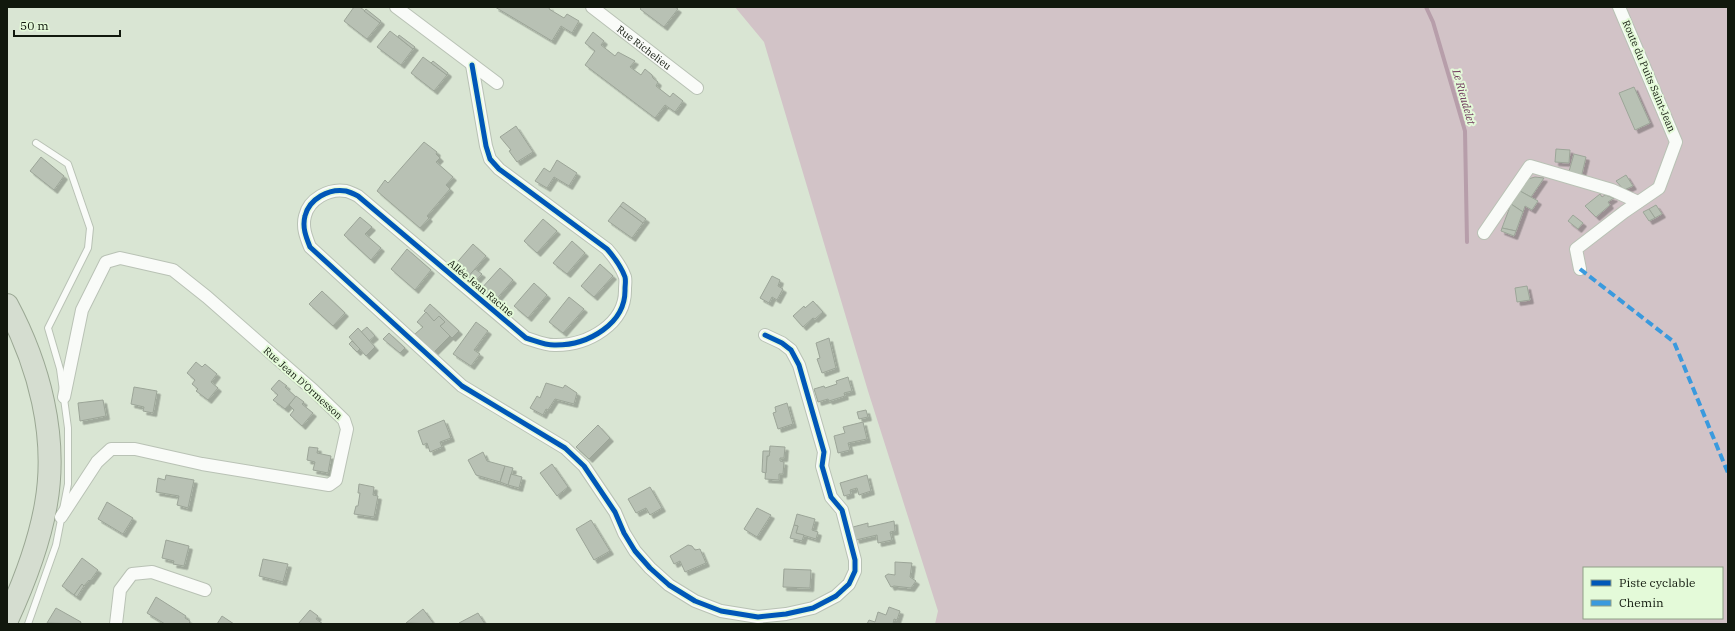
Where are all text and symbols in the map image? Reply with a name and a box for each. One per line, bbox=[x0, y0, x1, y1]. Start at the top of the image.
scale bar bbox=[14, 12, 120, 38]
text: 50 m bbox=[20, 18, 49, 33]
street label: Route du Puits Saint-Jean bbox=[1620, 18, 1679, 134]
street label: Rue Richelieu bbox=[615, 22, 674, 72]
water label: Le Rieudelet bbox=[1449, 67, 1479, 127]
street label: Allée Jean Racine bbox=[445, 257, 517, 319]
street label: Rue Jean D'Ormesson bbox=[261, 344, 346, 422]
legend bbox=[1583, 567, 1723, 619]
text: Piste cyclable bbox=[1619, 575, 1695, 590]
text: Chemin bbox=[1619, 595, 1664, 610]

